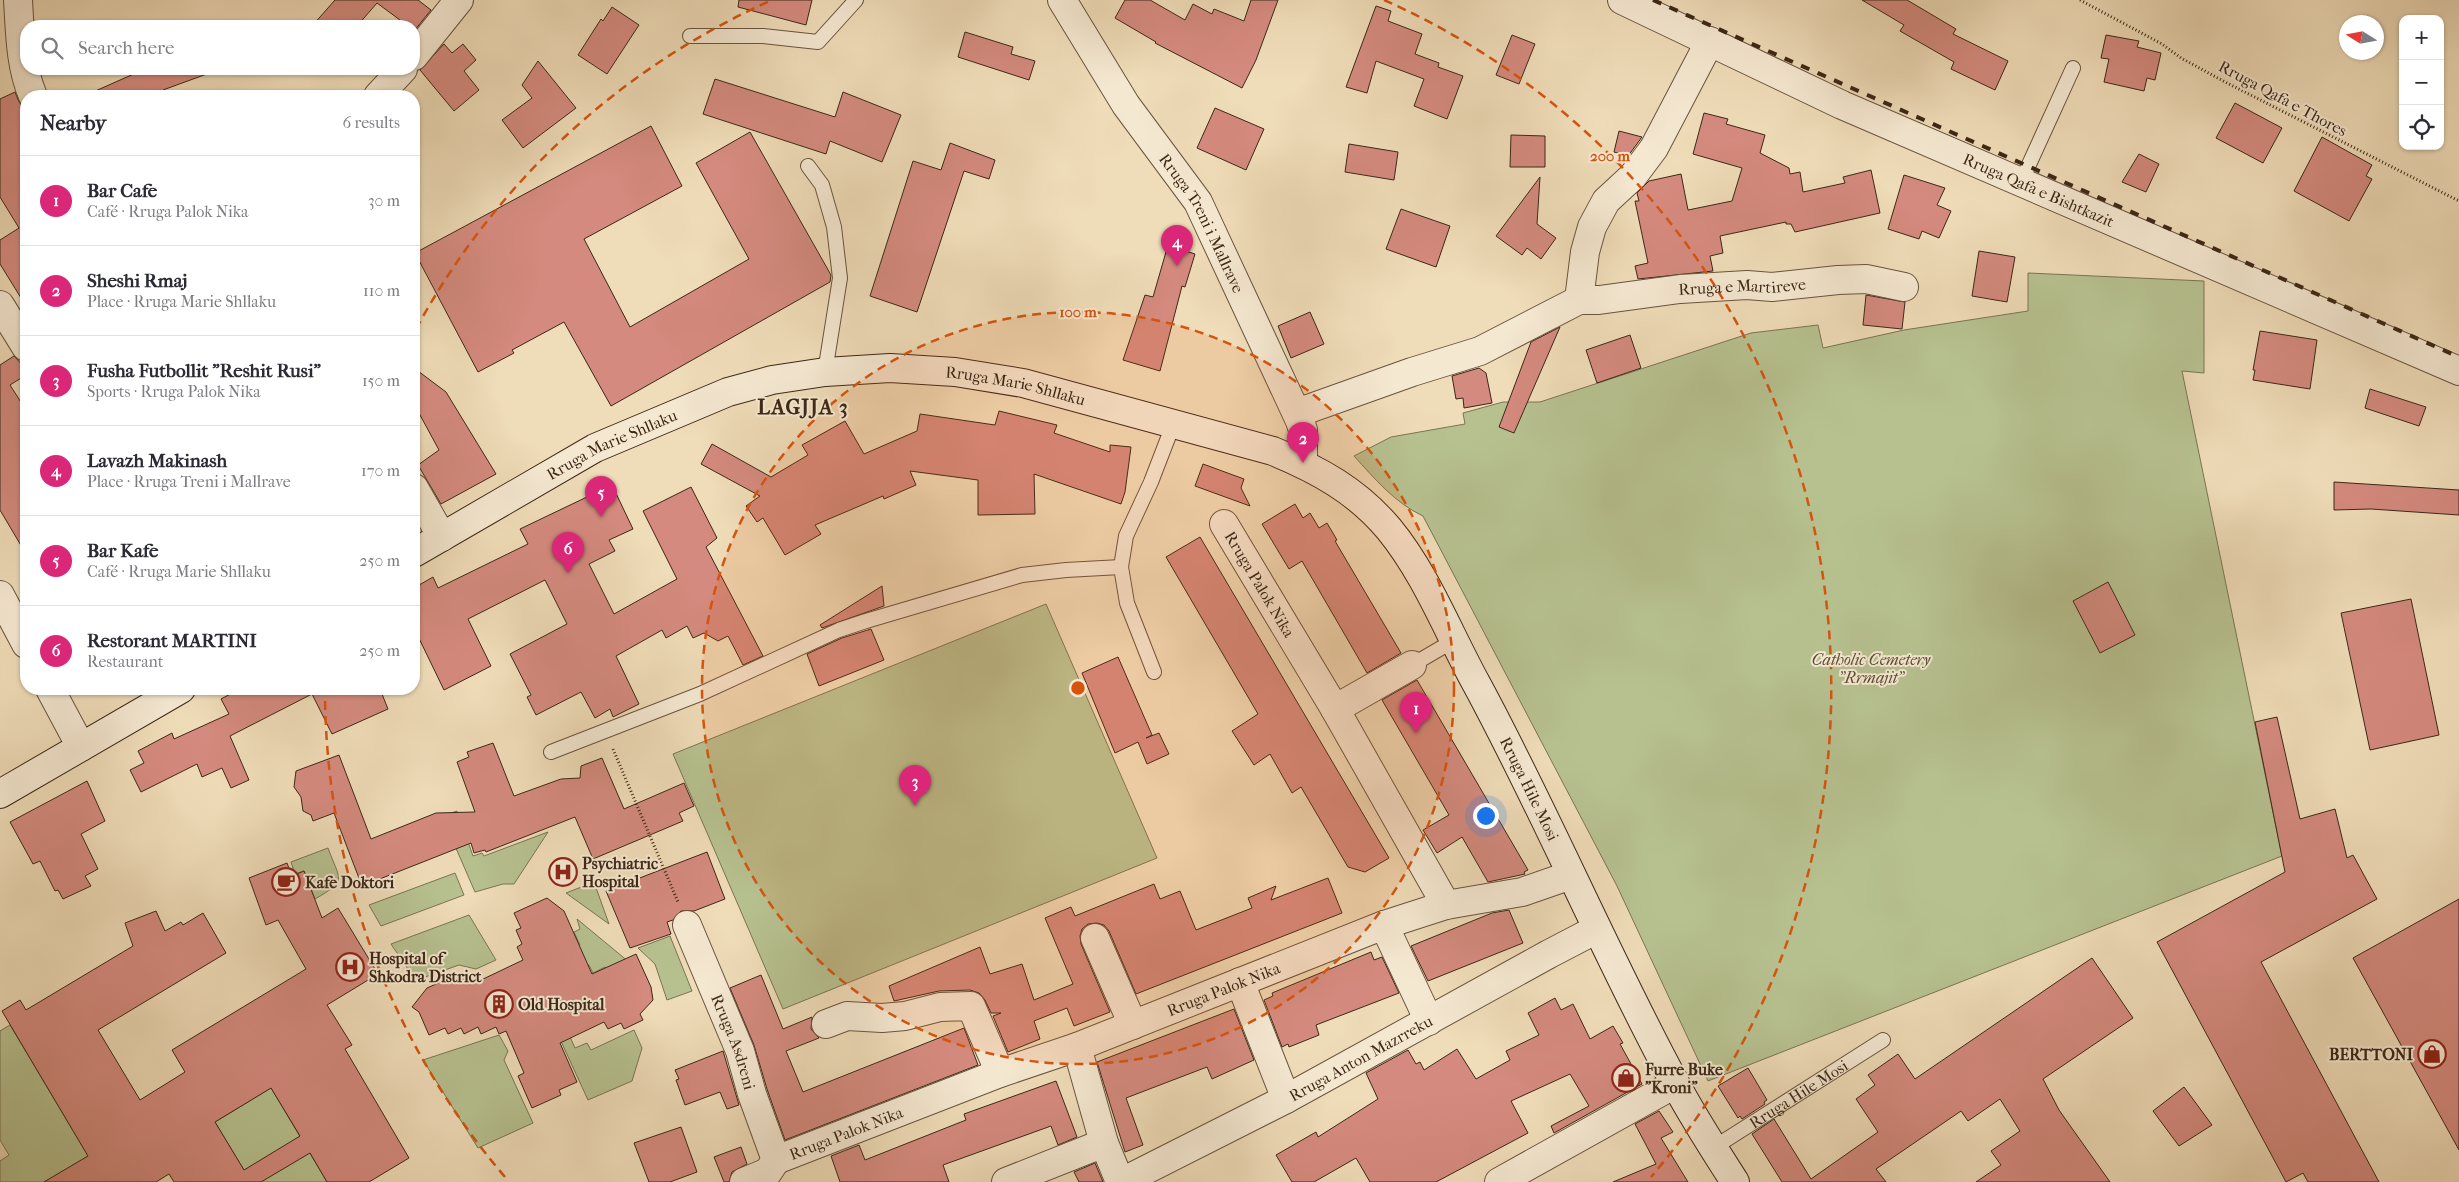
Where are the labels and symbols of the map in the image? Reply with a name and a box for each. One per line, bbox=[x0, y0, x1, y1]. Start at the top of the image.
north arrow bbox=[2339, 15, 2384, 60]
street label: Rruga Qafa e Thores bbox=[2215, 57, 2350, 140]
text: 200 m bbox=[1590, 147, 1630, 165]
street label: Rruga Qafa e Bishtkazit bbox=[1960, 149, 2117, 231]
street label: Rruga Treni i Mallrave bbox=[1155, 150, 1248, 296]
pin: 4 bbox=[1161, 225, 1193, 266]
street label: Rruga e Martireve bbox=[1678, 274, 1807, 299]
text: 100 m bbox=[1059, 303, 1097, 321]
street label: Rruga Marie Shllaku bbox=[945, 362, 1088, 410]
district label: LAGJJA 3 bbox=[757, 395, 849, 419]
street label: Rruga Marie Shllaku bbox=[543, 406, 680, 484]
pin: 2 bbox=[1287, 422, 1319, 463]
pin: 5 bbox=[585, 476, 617, 517]
street label: Rruga Palok Nika bbox=[1221, 528, 1299, 641]
pin: 6 bbox=[552, 532, 584, 573]
park label: Catholic Cemetery "Rrmajit" bbox=[1812, 650, 1931, 687]
centre of rings bbox=[1069, 679, 1087, 697]
pin: 1 bbox=[1400, 692, 1432, 733]
street label: Rruga Hile Mosi bbox=[1496, 734, 1563, 844]
pin: 3 bbox=[899, 765, 931, 806]
your location bbox=[1473, 803, 1499, 829]
place label: Psychiatric Hospital bbox=[582, 854, 658, 892]
hospital icon: Psychiatric Hospital bbox=[548, 857, 578, 887]
cafe icon: Kafe Doktori bbox=[271, 867, 301, 897]
place label: Kafe Doktori bbox=[305, 873, 395, 892]
place label: Hospital of Shkodra District bbox=[369, 949, 482, 986]
hospital icon: Hospital of Shkodra District bbox=[335, 952, 365, 982]
street label: Rruga Palok Nika bbox=[1164, 958, 1283, 1020]
building icon: Old Hospital bbox=[484, 989, 514, 1019]
street label: Rruga Asdreni bbox=[707, 991, 759, 1092]
place label: Old Hospital bbox=[518, 995, 605, 1015]
street label: Rruga Anton Mazrreku bbox=[1286, 1011, 1436, 1105]
shop icon: BERTTONI bbox=[2417, 1039, 2447, 1069]
place label: BERTTONI bbox=[2329, 1045, 2414, 1064]
street label: Rruga Hile Mosi bbox=[1746, 1056, 1852, 1133]
place label: Furre Buke "Kroni" bbox=[1644, 1060, 1723, 1097]
shop icon: Furre Buke "Kroni" bbox=[1611, 1063, 1641, 1093]
street label: Rruga Palok Nika bbox=[787, 1102, 906, 1164]

